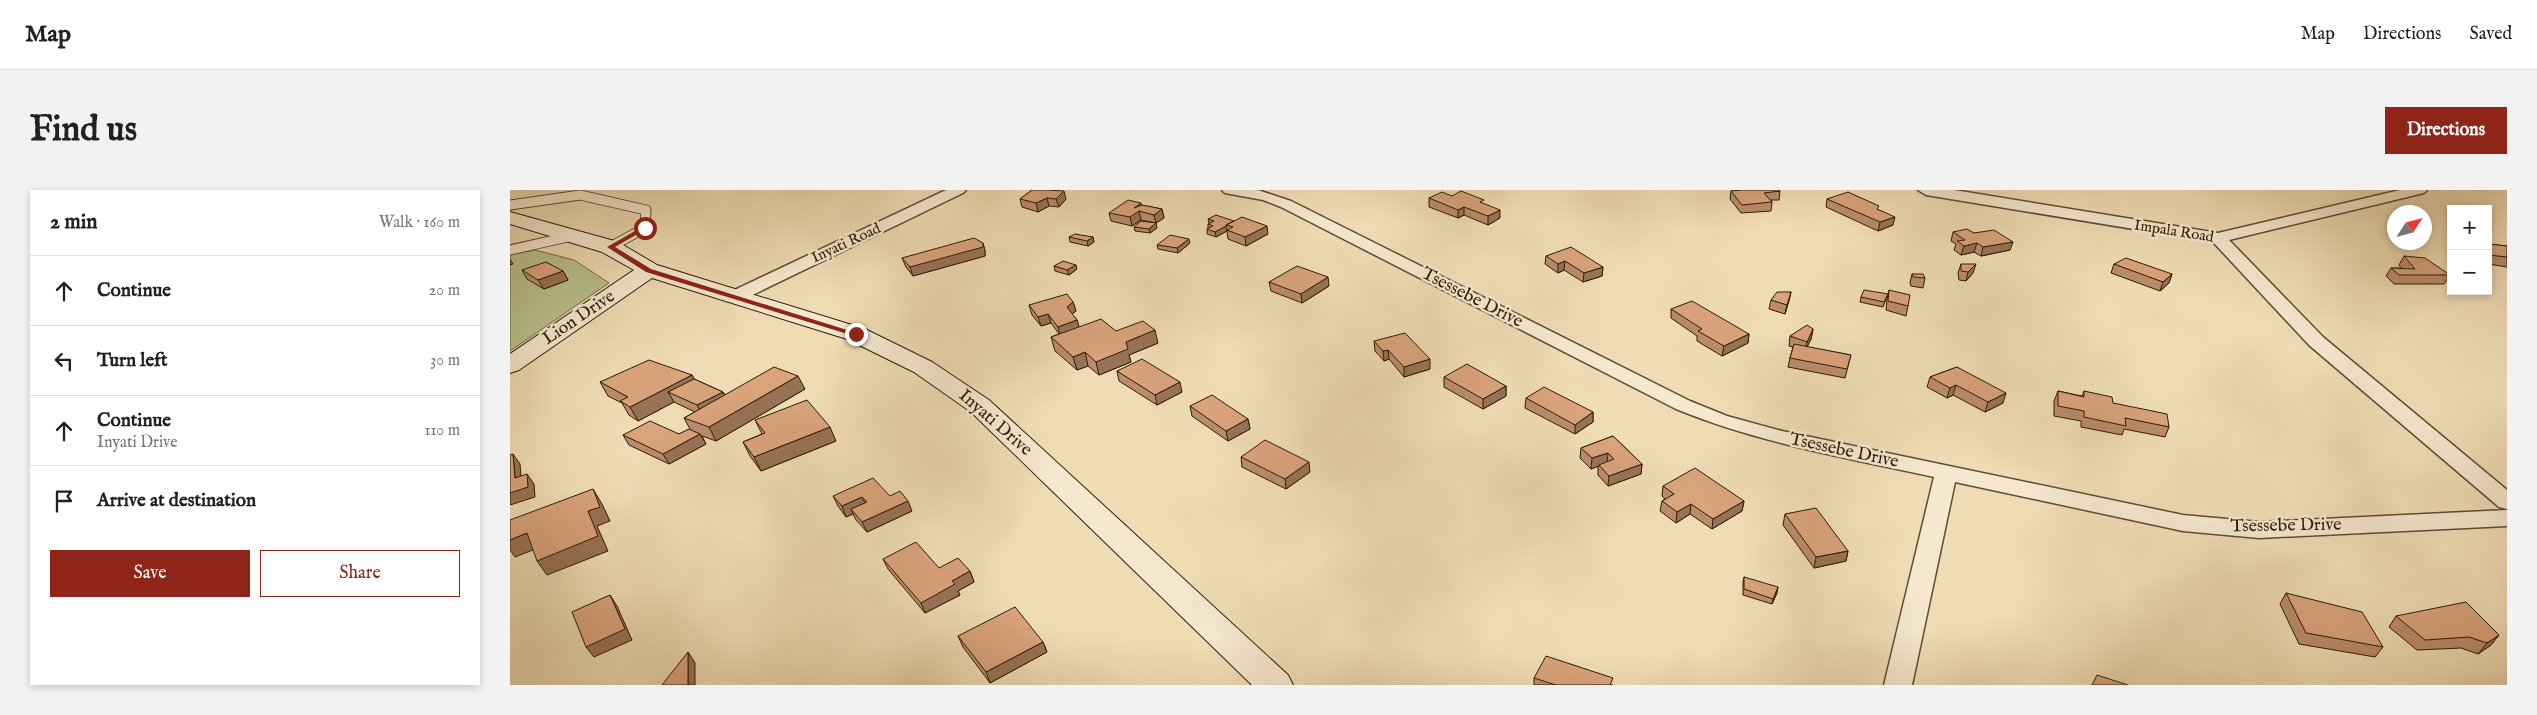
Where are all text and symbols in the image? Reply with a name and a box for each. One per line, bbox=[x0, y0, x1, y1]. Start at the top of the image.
text: Map bbox=[25, 19, 71, 50]
text: Map bbox=[2301, 23, 2335, 46]
text: Directions bbox=[2363, 23, 2441, 46]
text: Saved bbox=[2469, 23, 2512, 46]
button: Directions bbox=[2385, 107, 2507, 154]
text: Find us bbox=[30, 108, 137, 153]
north arrow bbox=[2387, 205, 2432, 250]
map controls bbox=[2447, 205, 2492, 295]
button: + bbox=[2447, 205, 2492, 250]
text: 2 min bbox=[50, 209, 97, 236]
text: Walk · 160 m bbox=[379, 213, 460, 233]
street label: Impala Road bbox=[2133, 215, 2216, 247]
route start bbox=[634, 217, 657, 240]
street label: Inyati Road bbox=[808, 218, 885, 267]
button: − bbox=[2447, 250, 2492, 295]
street label: Tsessebe Drive bbox=[1417, 263, 1527, 333]
icon: ahead bbox=[50, 277, 78, 305]
text: Continue bbox=[97, 279, 171, 303]
text: 20 m bbox=[429, 281, 460, 301]
street label: Lion Drive bbox=[538, 285, 620, 351]
route end bbox=[845, 323, 868, 346]
icon: left bbox=[50, 347, 78, 375]
text: Turn left bbox=[97, 349, 168, 373]
text: 30 m bbox=[430, 351, 460, 371]
street label: Inyati Drive bbox=[953, 385, 1037, 461]
text: Continue bbox=[97, 409, 171, 433]
icon: ahead bbox=[50, 417, 78, 445]
text: 110 m bbox=[424, 421, 460, 441]
street label: Tsessebe Drive bbox=[1787, 428, 1901, 474]
text: Inyati Drive bbox=[97, 433, 177, 453]
icon: arrive bbox=[50, 487, 78, 515]
text: Arrive at destination bbox=[97, 489, 256, 513]
street label: Tsessebe Drive bbox=[2230, 514, 2342, 538]
button: Save bbox=[50, 550, 250, 597]
button: Share bbox=[260, 550, 460, 597]

